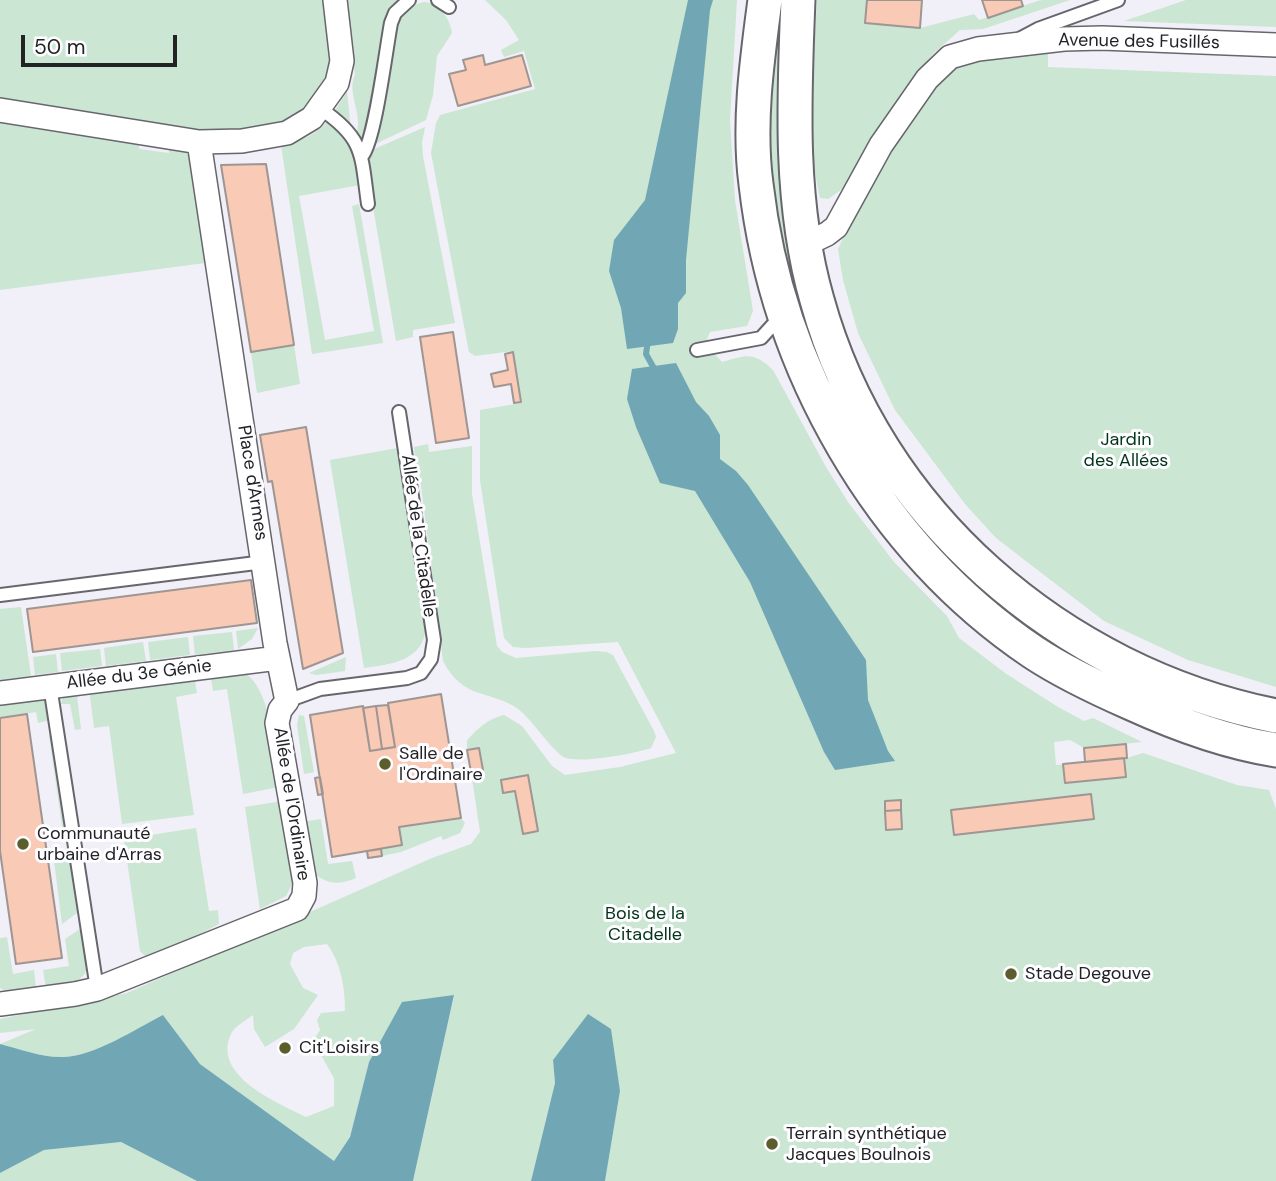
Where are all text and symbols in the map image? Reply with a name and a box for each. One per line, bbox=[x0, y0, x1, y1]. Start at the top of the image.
scale bar bbox=[24, 21, 180, 65]
street label: Avenue des Fusillés bbox=[1058, 30, 1220, 54]
text: 50 m bbox=[34, 33, 85, 61]
street label: Place d'Armes bbox=[232, 424, 272, 542]
park label: Jardin des Allées bbox=[1084, 429, 1168, 472]
street label: Allée de la Citadelle bbox=[396, 453, 440, 619]
street label: Allée du 3e Génie bbox=[65, 655, 213, 695]
street label: Allée de l'Ordinaire bbox=[268, 726, 314, 882]
place label: Salle de l'Ordinaire bbox=[399, 743, 483, 786]
marker: Salle de l'Ordinaire bbox=[377, 756, 393, 772]
place label: Communauté urbaine d'Arras bbox=[37, 823, 162, 866]
marker: Communauté urbaine d'Arras bbox=[15, 836, 31, 852]
park label: Bois de la Citadelle bbox=[605, 903, 685, 946]
place label: Stade Degouve bbox=[1025, 963, 1151, 985]
marker: Stade Degouve bbox=[1003, 966, 1019, 982]
place label: Cit'Loisirs bbox=[299, 1037, 379, 1059]
marker: Cit'Loisirs bbox=[277, 1040, 293, 1056]
place label: Terrain synthétique Jacques Boulnois bbox=[786, 1123, 947, 1166]
marker: Terrain synthétique Jacques Boulnois bbox=[764, 1136, 780, 1152]

